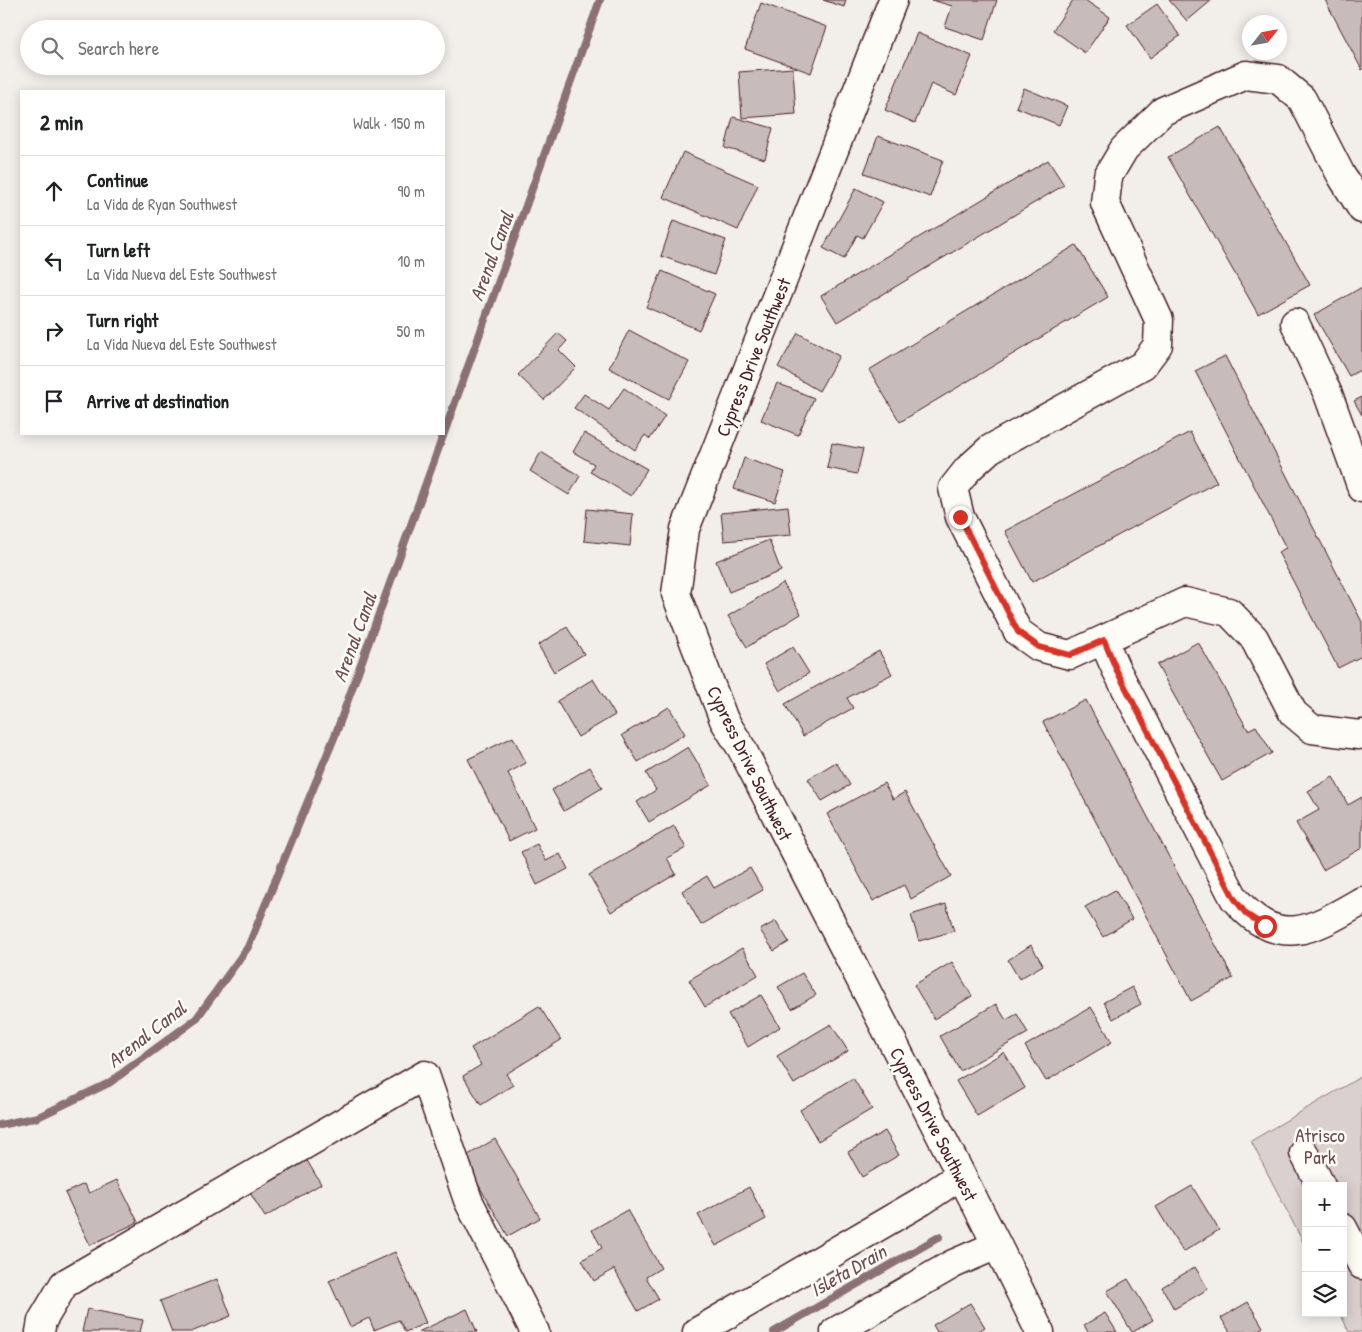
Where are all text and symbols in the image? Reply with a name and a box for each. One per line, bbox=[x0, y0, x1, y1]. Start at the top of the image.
north arrow bbox=[1242, 15, 1287, 60]
search box bbox=[20, 20, 445, 75]
icon: search bbox=[38, 34, 66, 62]
text: Search here bbox=[78, 35, 159, 61]
text: 2 min bbox=[40, 108, 83, 137]
text: Walk · 150 m bbox=[353, 112, 425, 134]
text: Continue bbox=[87, 167, 148, 193]
icon: ahead bbox=[40, 177, 68, 205]
text: 90 m bbox=[397, 180, 425, 202]
text: La Vida de Ryan Southwest bbox=[87, 193, 237, 215]
water label: Arenal Canal bbox=[462, 206, 520, 304]
text: Turn left bbox=[87, 237, 150, 263]
icon: left bbox=[40, 247, 68, 275]
text: 10 m bbox=[397, 250, 425, 272]
text: La Vida Nueva del Este Southwest bbox=[87, 263, 277, 285]
street label: Cypress Drive Southwest bbox=[709, 273, 797, 440]
text: Turn right bbox=[87, 307, 158, 333]
icon: right bbox=[40, 317, 68, 345]
text: 50 m bbox=[397, 320, 425, 342]
text: La Vida Nueva del Este Southwest bbox=[87, 333, 277, 355]
icon: arrive bbox=[40, 387, 68, 415]
text: Arrive at destination bbox=[87, 388, 229, 414]
route end bbox=[949, 506, 972, 529]
water label: Arenal Canal bbox=[325, 587, 383, 685]
street label: Cypress Drive Southwest bbox=[701, 681, 799, 845]
route start bbox=[1254, 915, 1277, 938]
water label: Arenal Canal bbox=[101, 994, 192, 1073]
street label: Cypress Drive Southwest bbox=[884, 1043, 984, 1206]
park label: Atrisco Park bbox=[1295, 1122, 1345, 1170]
map controls bbox=[1302, 1182, 1347, 1317]
button: + bbox=[1302, 1182, 1347, 1227]
button: − bbox=[1302, 1227, 1347, 1272]
water label: Isleta Drain bbox=[805, 1236, 893, 1303]
button: layers bbox=[1302, 1272, 1347, 1317]

